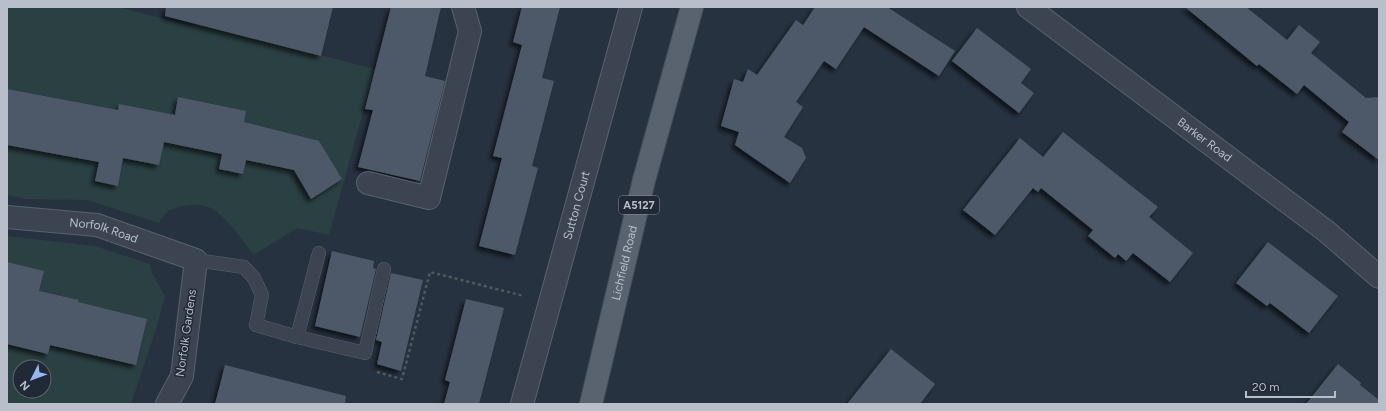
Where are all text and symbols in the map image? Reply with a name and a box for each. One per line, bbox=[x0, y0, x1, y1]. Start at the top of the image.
street label: Barker Road bbox=[1175, 115, 1235, 165]
street label: Sutton Court bbox=[560, 169, 593, 241]
road number: A5127 bbox=[619, 196, 659, 214]
street label: Norfolk Road bbox=[69, 216, 140, 246]
street label: Lichfield Road bbox=[609, 224, 640, 302]
street label: Norfolk Gardens bbox=[173, 288, 199, 378]
north arrow bbox=[12, 359, 52, 399]
scale bar bbox=[1246, 373, 1335, 399]
text: N bbox=[17, 378, 33, 393]
text: 20 m bbox=[1252, 380, 1280, 394]

